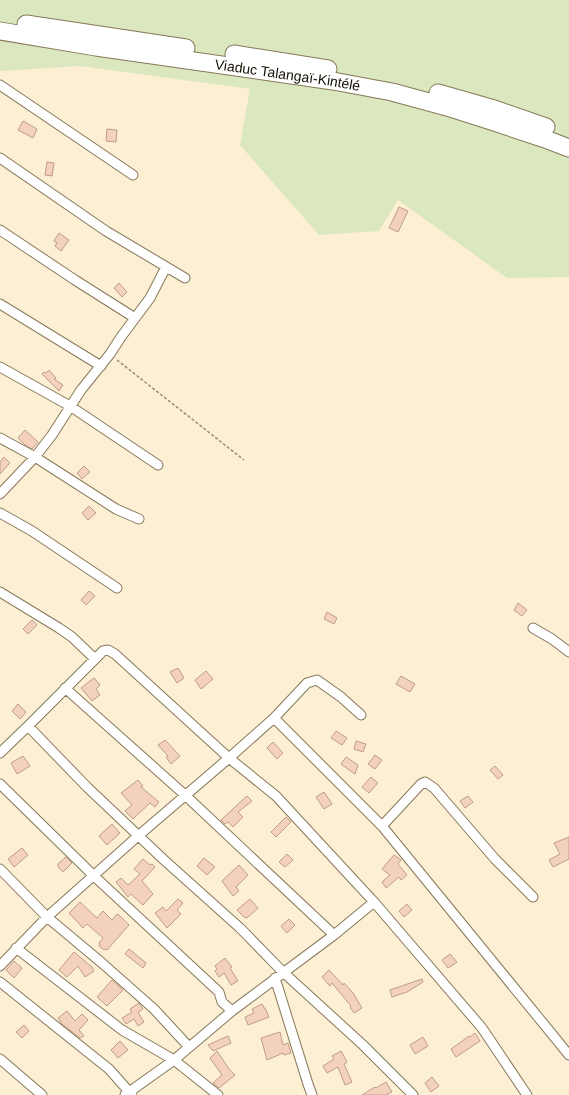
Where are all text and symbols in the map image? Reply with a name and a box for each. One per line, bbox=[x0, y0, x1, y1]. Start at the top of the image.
street label: Viaduc Talangaï-Kintélé bbox=[214, 56, 362, 94]

